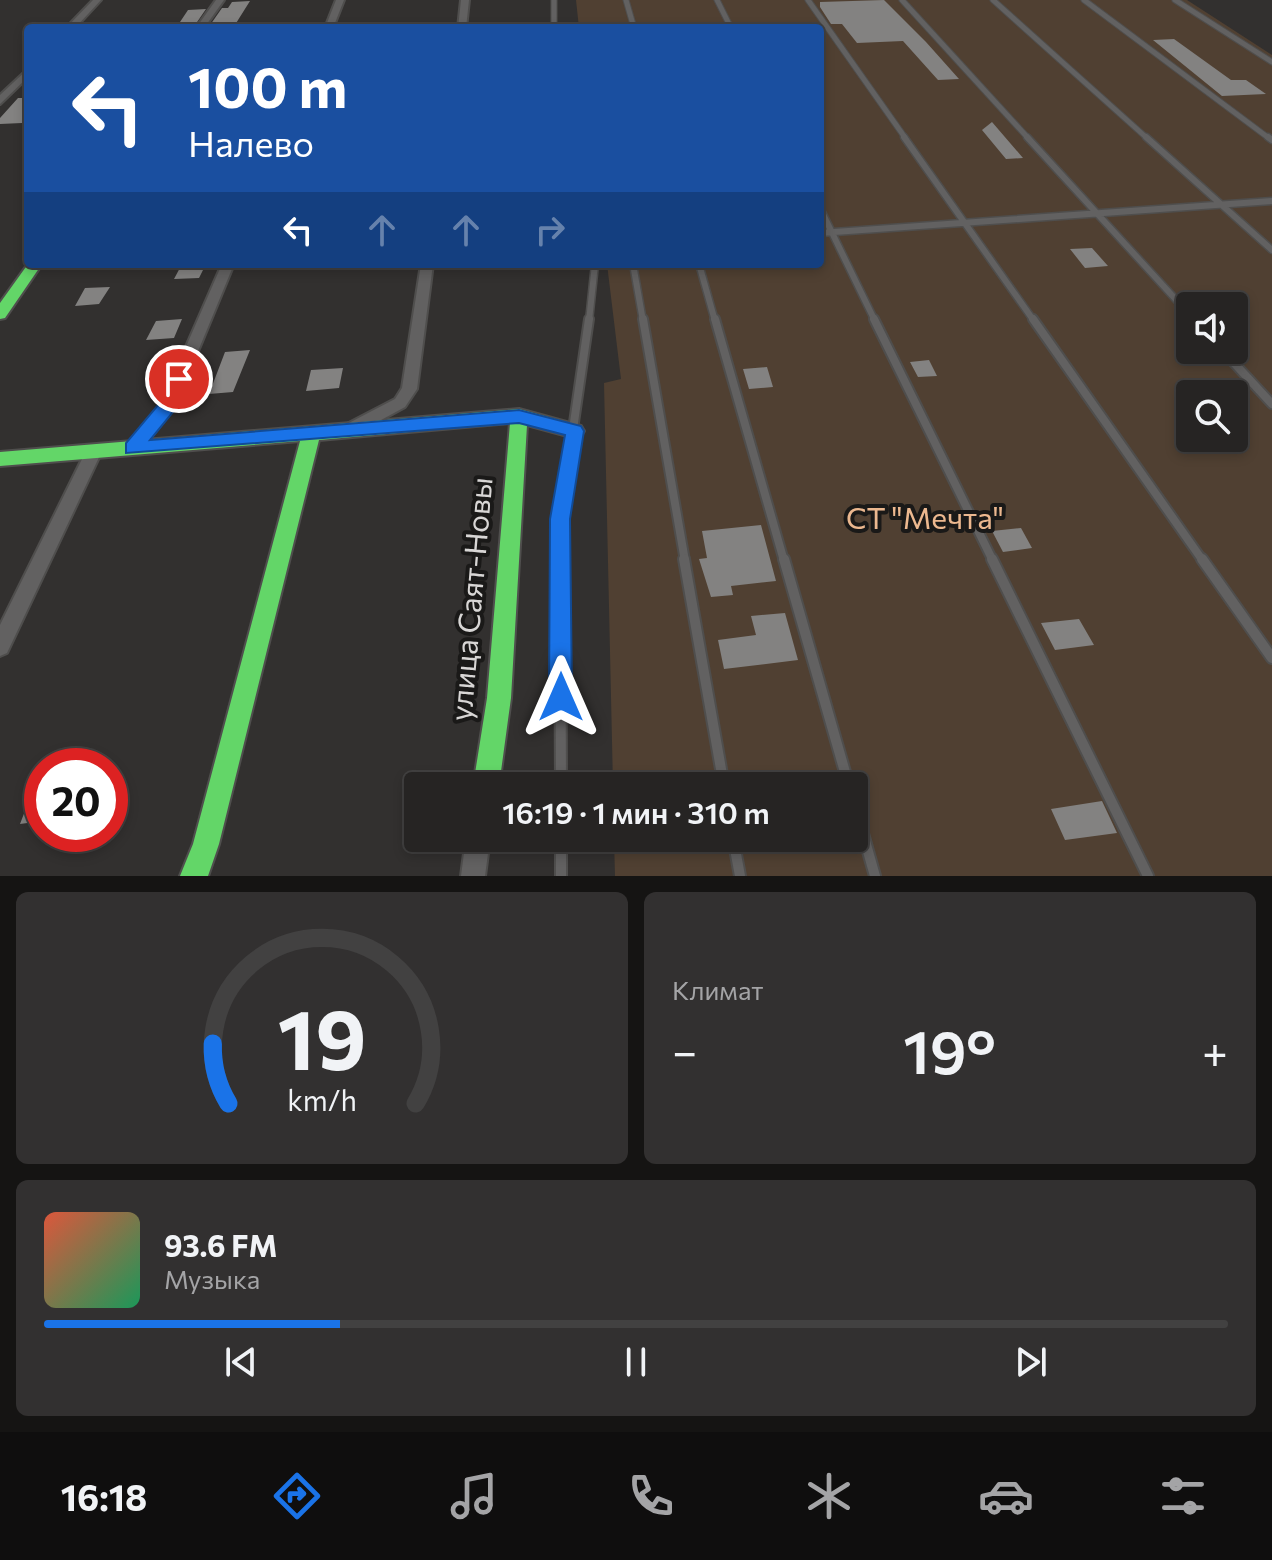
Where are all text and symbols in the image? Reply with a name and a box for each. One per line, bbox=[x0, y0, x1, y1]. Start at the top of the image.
text: 100 m bbox=[188, 51, 347, 120]
icon: left bbox=[56, 56, 160, 160]
text: Налево bbox=[188, 120, 314, 164]
icon: left bbox=[276, 208, 320, 252]
icon: ahead bbox=[360, 208, 404, 252]
icon: ahead bbox=[444, 208, 488, 252]
icon: right bbox=[528, 208, 572, 252]
map controls bbox=[1176, 292, 1248, 452]
button: sound bbox=[1176, 292, 1248, 364]
pin bbox=[145, 345, 213, 413]
icon: arrive bbox=[157, 357, 201, 401]
button: search bbox=[1176, 380, 1248, 452]
street label: улица Саят-Новы bbox=[440, 475, 499, 722]
park label: СТ "Мечта" bbox=[846, 498, 1004, 535]
position arrow bbox=[519, 655, 603, 739]
speed limit sign: 20 bbox=[24, 748, 128, 852]
text: 16:19 · 1 мин · 310 m bbox=[502, 793, 770, 830]
text: Климат bbox=[672, 974, 764, 1005]
text: 19 bbox=[278, 985, 366, 1087]
text: 19° bbox=[903, 1013, 996, 1086]
text: − bbox=[672, 1023, 697, 1077]
text: + bbox=[1202, 1023, 1228, 1077]
text: km/h bbox=[287, 1082, 357, 1117]
text: 93.6 FM bbox=[164, 1226, 277, 1263]
text: Музыка bbox=[164, 1263, 260, 1294]
icon: previous bbox=[219, 1340, 263, 1384]
icon: pause bbox=[614, 1340, 658, 1384]
icon: next bbox=[1009, 1340, 1053, 1384]
icon: directions bbox=[269, 1468, 325, 1524]
icon: music bbox=[446, 1468, 502, 1524]
icon: phone bbox=[623, 1468, 679, 1524]
icon: climate bbox=[801, 1468, 857, 1524]
icon: car bbox=[978, 1468, 1034, 1524]
icon: filters bbox=[1155, 1468, 1211, 1524]
text: 16:18 bbox=[61, 1474, 147, 1518]

